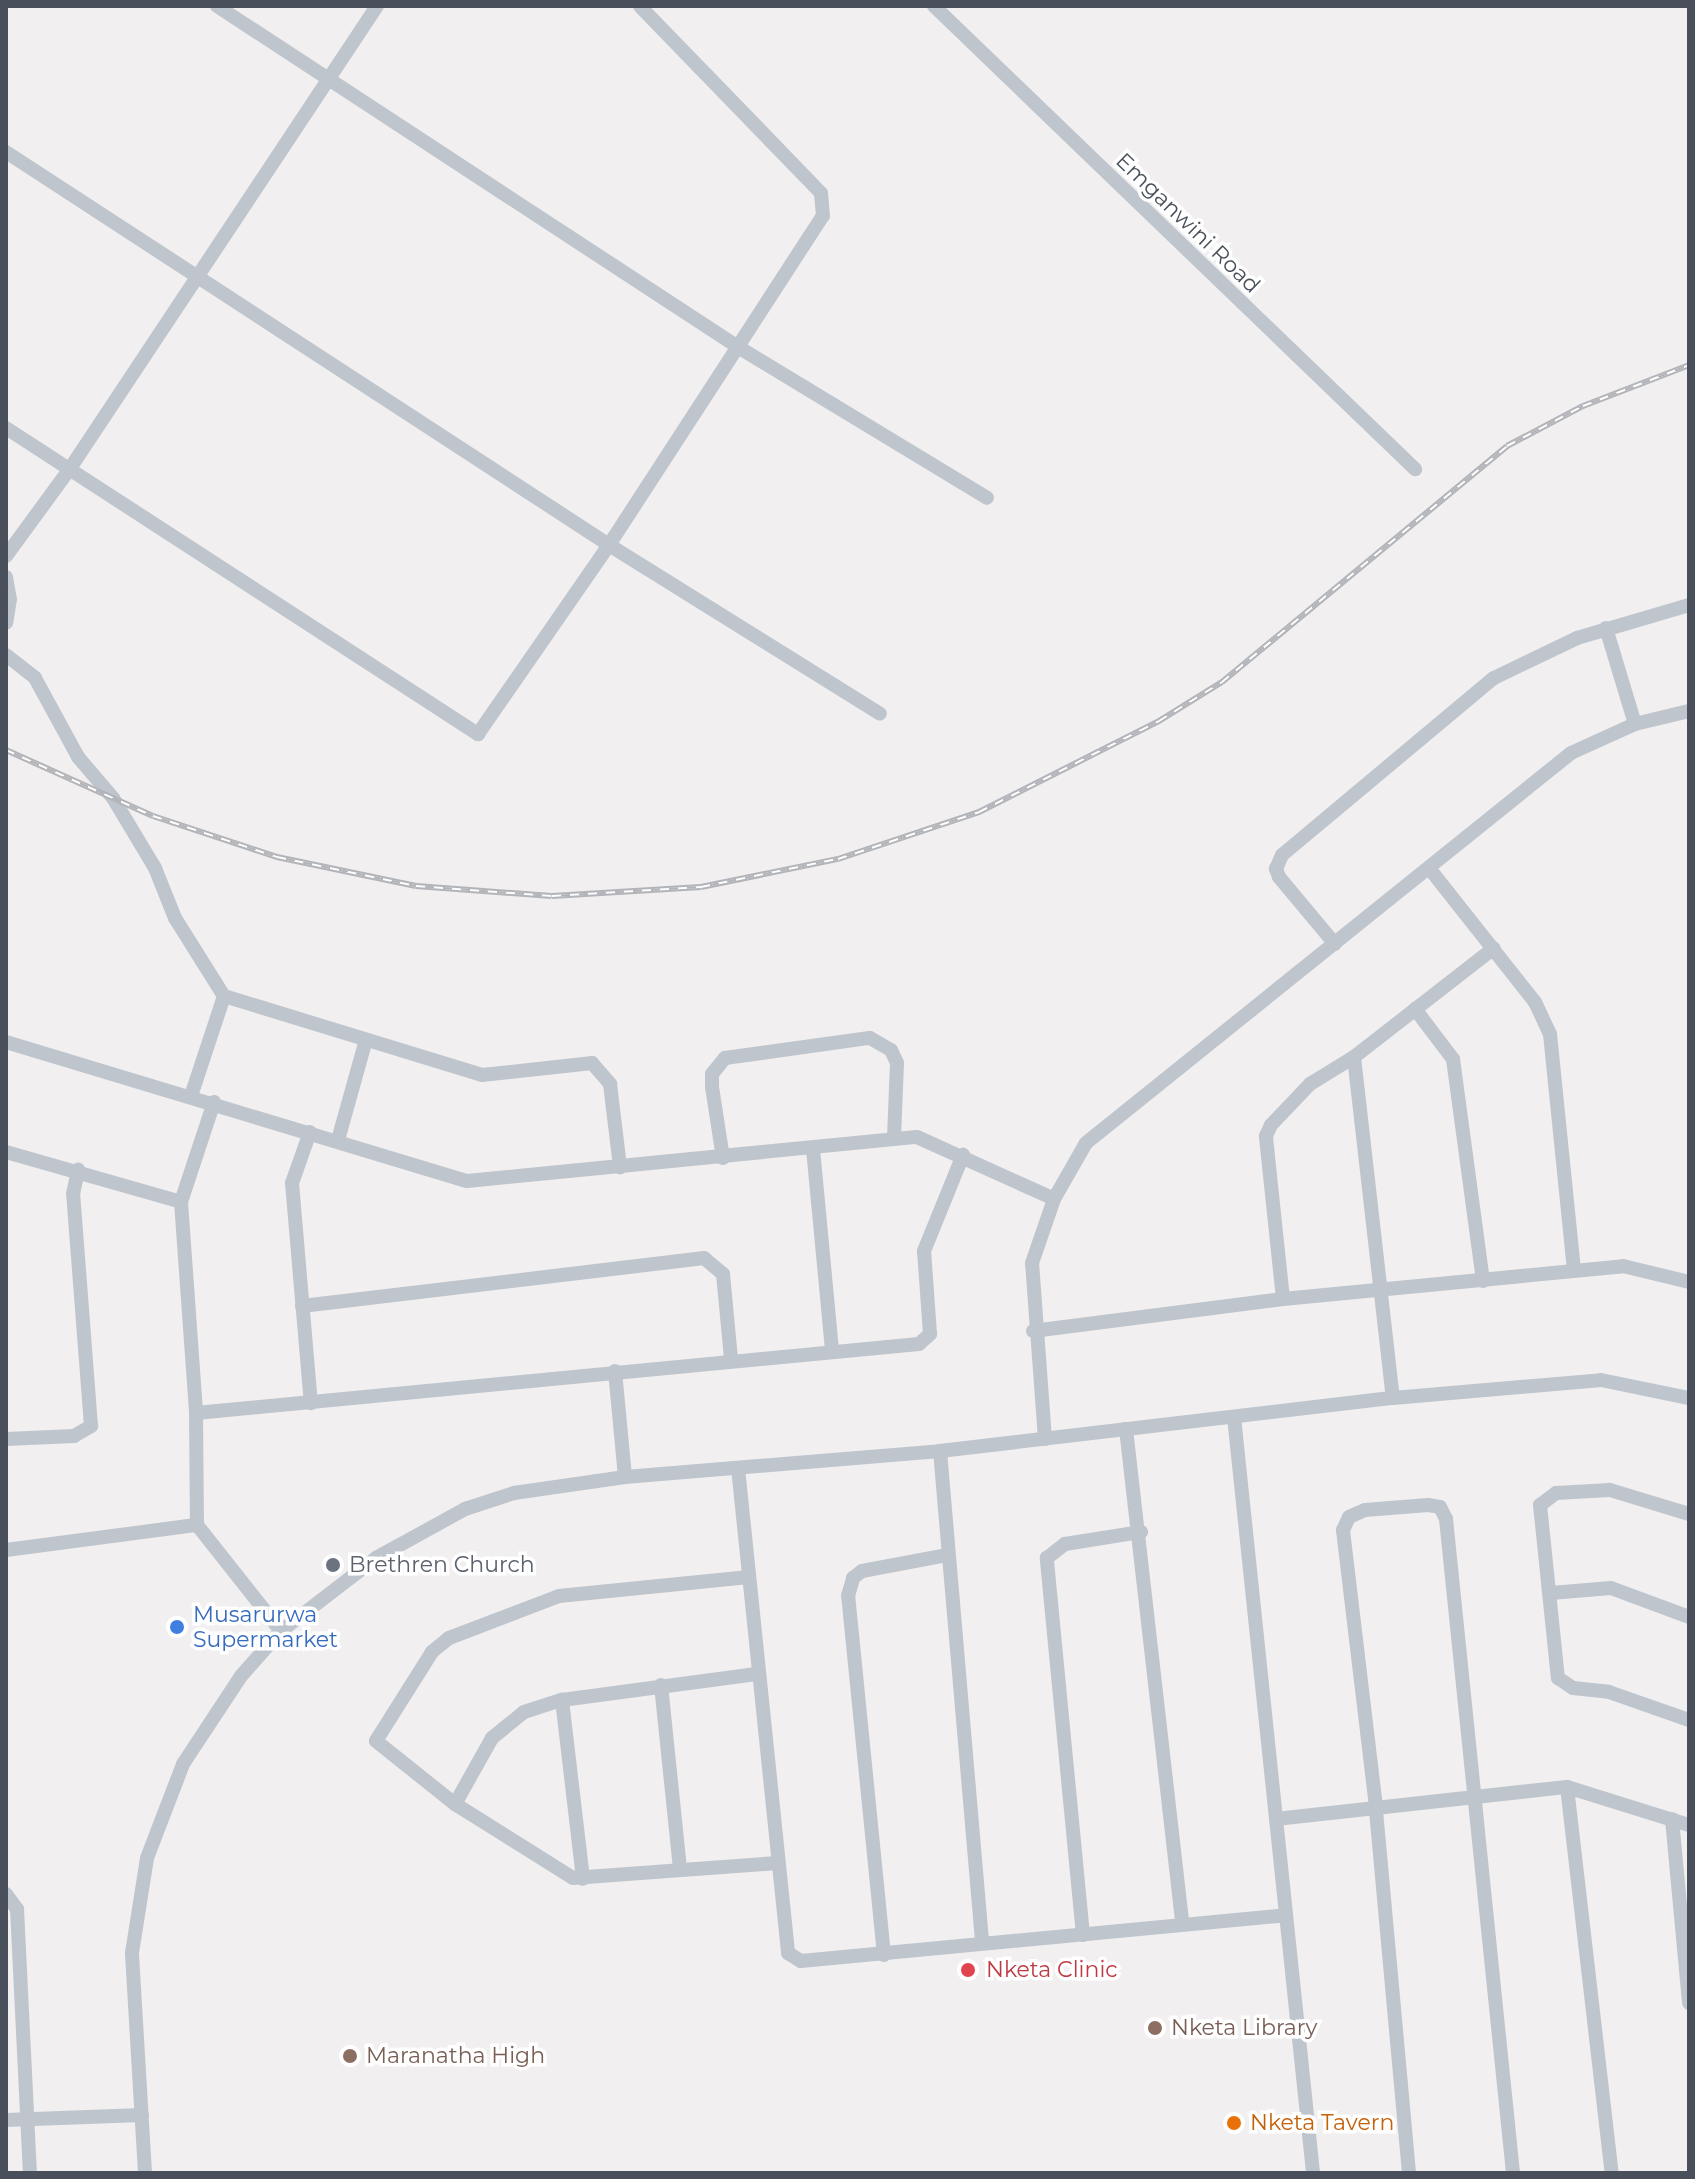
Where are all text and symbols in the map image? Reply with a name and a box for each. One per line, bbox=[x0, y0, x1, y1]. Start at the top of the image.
street label: Emganwini Road bbox=[1110, 147, 1266, 299]
place label: Brethren Church bbox=[349, 1552, 535, 1578]
marker: Brethren Church bbox=[324, 1556, 342, 1574]
place label: Musarurwa Supermarket bbox=[193, 1601, 338, 1652]
marker: Musarurwa Supermarket bbox=[168, 1618, 186, 1636]
place label: Nketa Clinic bbox=[986, 1957, 1118, 1983]
marker: Nketa Clinic bbox=[957, 1959, 979, 1981]
place label: Nketa Library bbox=[1171, 2015, 1317, 2041]
marker: Nketa Library bbox=[1146, 2019, 1164, 2037]
place label: Maranatha High bbox=[366, 2043, 545, 2069]
marker: Maranatha High bbox=[341, 2047, 359, 2065]
place label: Nketa Tavern bbox=[1250, 2110, 1394, 2136]
marker: Nketa Tavern bbox=[1225, 2114, 1243, 2132]

